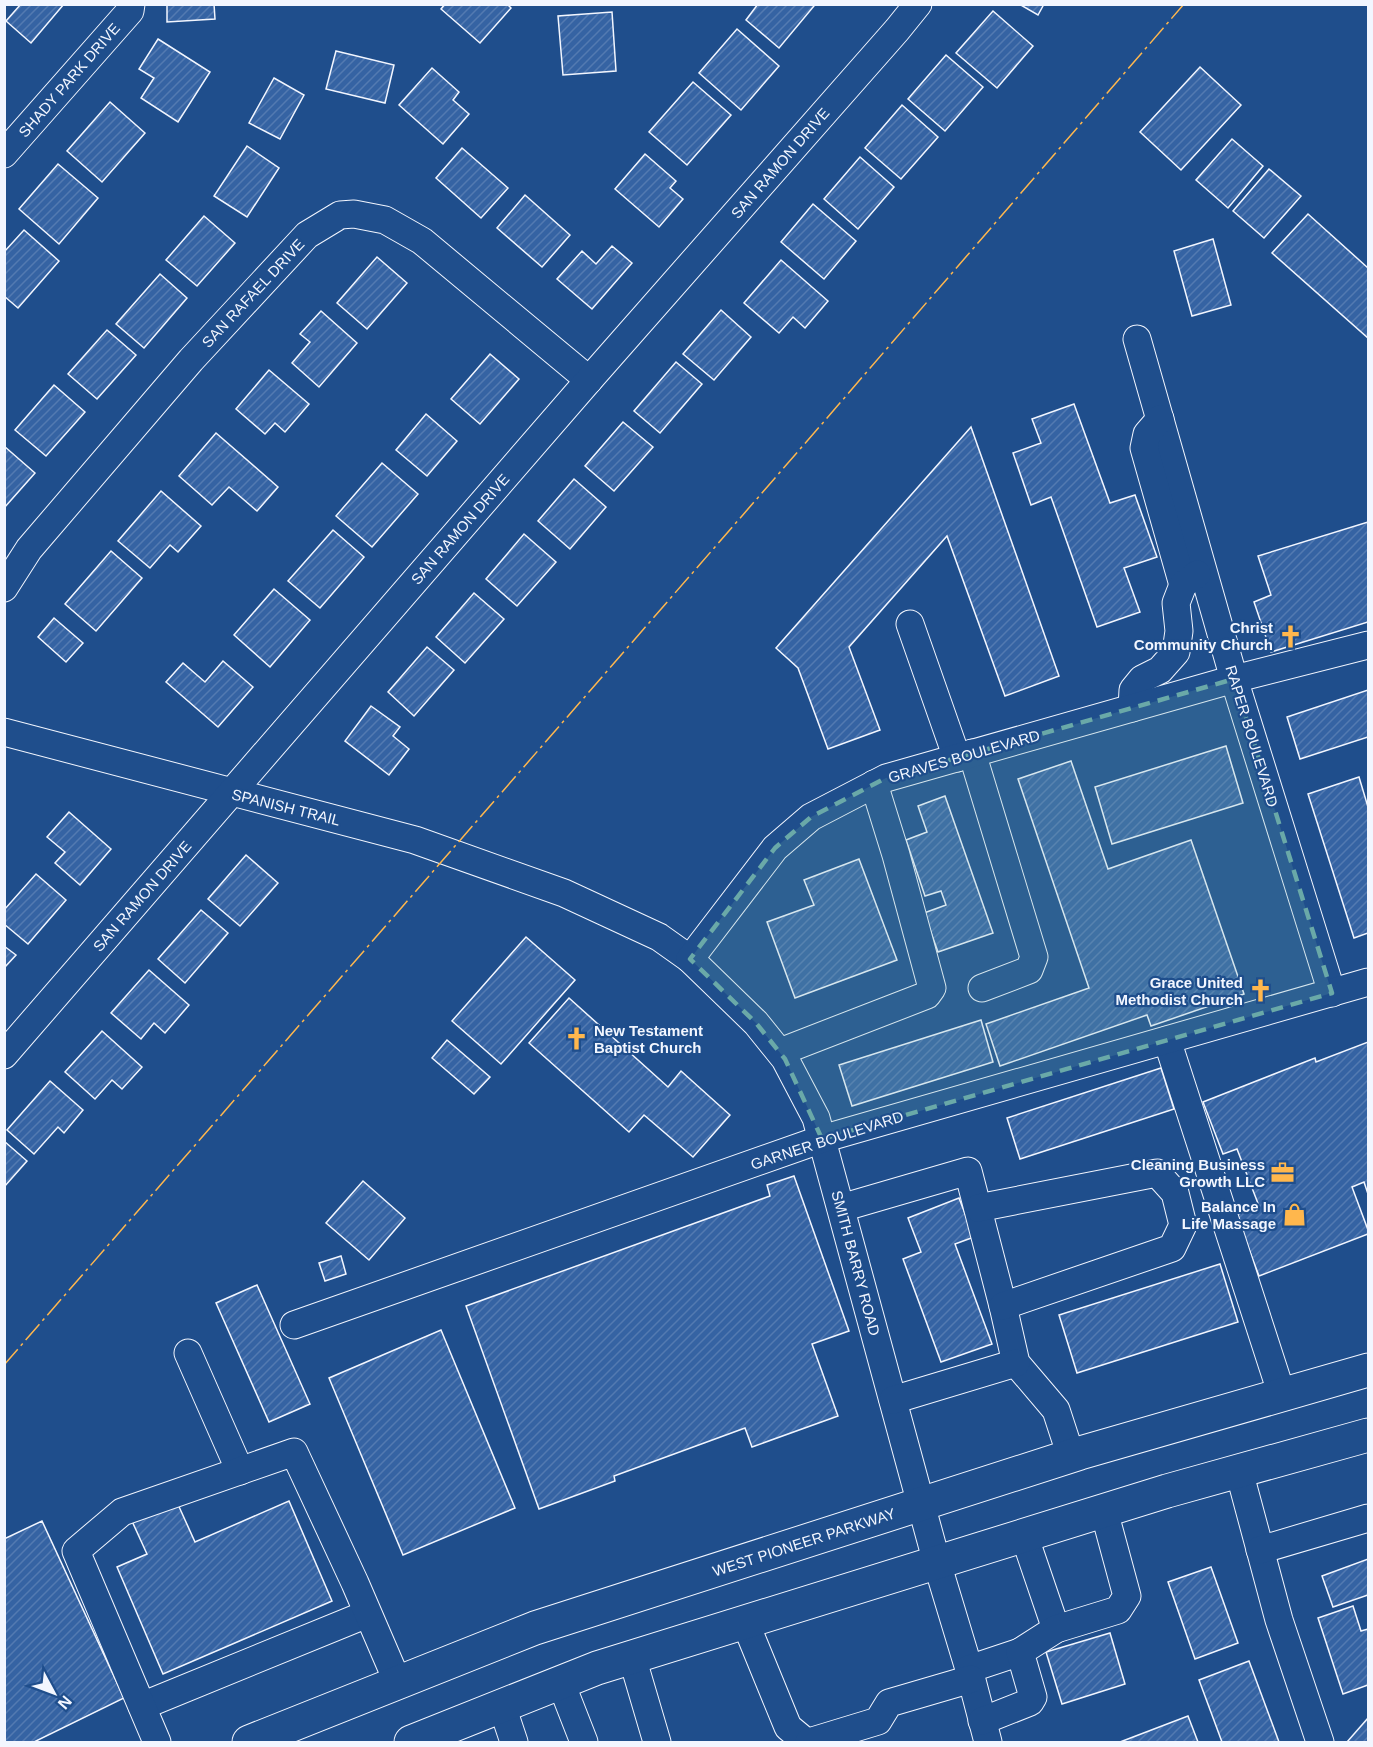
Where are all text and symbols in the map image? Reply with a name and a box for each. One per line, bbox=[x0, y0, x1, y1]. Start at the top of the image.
street label: SHADY PARK DRIVE bbox=[15, 20, 123, 140]
street label: SAN RAMON DRIVE bbox=[727, 104, 833, 222]
street label: SAN RAFAEL DRIVE bbox=[198, 235, 308, 351]
street label: SAN RAMON DRIVE bbox=[407, 470, 513, 588]
place label: Christ Community Church bbox=[1134, 619, 1273, 653]
church icon: Christ Community Church bbox=[1278, 623, 1304, 649]
street label: RAPER BOULEVARD bbox=[1222, 663, 1282, 809]
street label: GRAVES BOULEVARD bbox=[886, 726, 1042, 786]
street label: SPANISH TRAIL bbox=[230, 785, 342, 829]
street label: SAN RAMON DRIVE bbox=[89, 837, 195, 955]
place label: Grace United Methodist Church bbox=[1116, 974, 1243, 1008]
church icon: Grace United Methodist Church bbox=[1248, 978, 1274, 1004]
place label: New Testament Baptist Church bbox=[594, 1022, 703, 1056]
church icon: New Testament Baptist Church bbox=[563, 1026, 589, 1052]
street label: GARNER BOULEVARD bbox=[748, 1107, 906, 1173]
place label: Cleaning Business Growth LLC bbox=[1131, 1156, 1265, 1190]
office icon: Cleaning Business Growth LLC bbox=[1270, 1160, 1296, 1186]
street label: SMITH BARRY ROAD bbox=[828, 1189, 884, 1338]
place label: Balance In Life Massage bbox=[1182, 1198, 1276, 1232]
shop icon: Balance In Life Massage bbox=[1281, 1202, 1307, 1228]
street label: WEST PIONEER PARKWAY bbox=[710, 1504, 898, 1580]
north arrow bbox=[24, 1663, 84, 1723]
text: N bbox=[55, 1693, 75, 1712]

